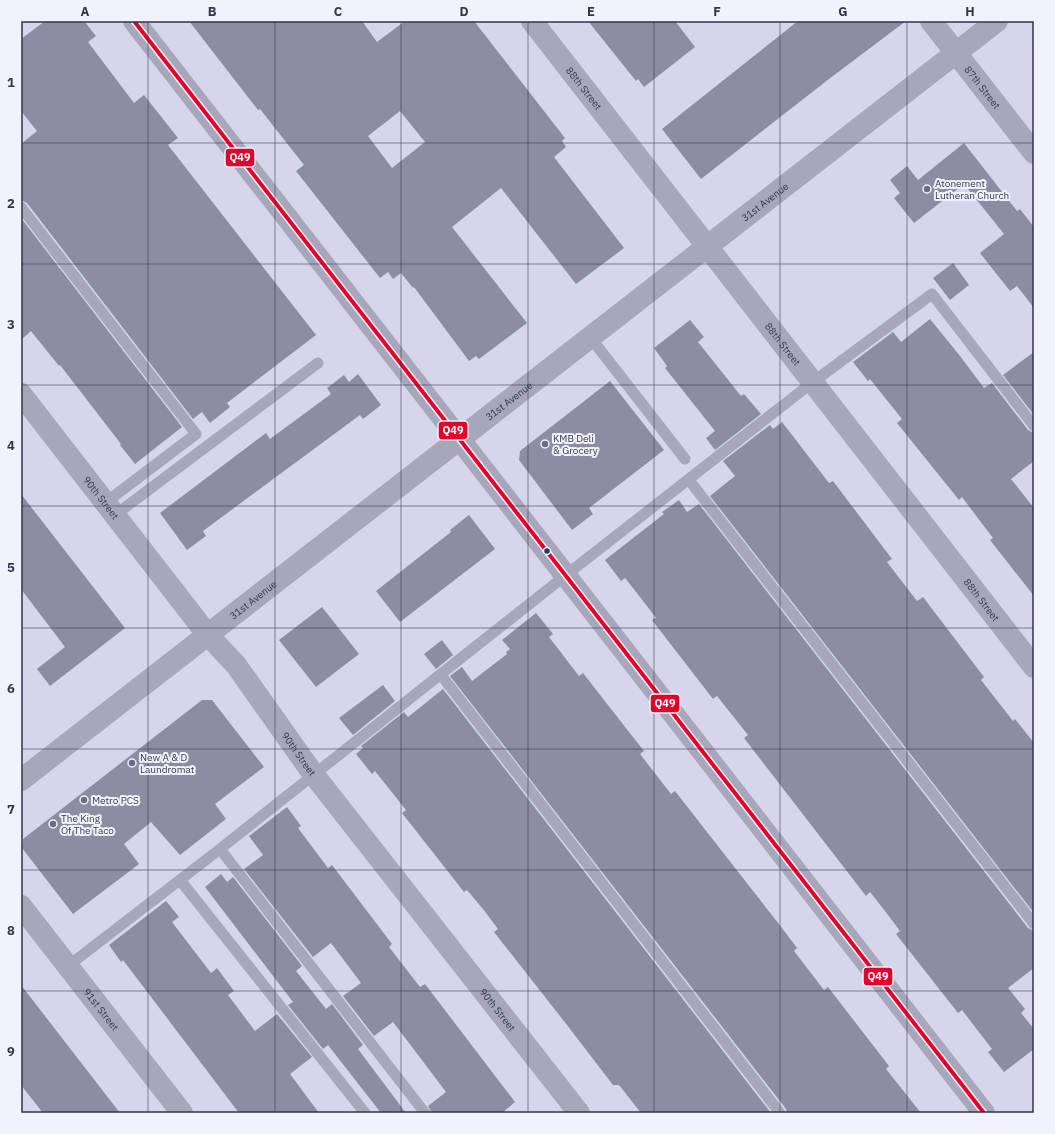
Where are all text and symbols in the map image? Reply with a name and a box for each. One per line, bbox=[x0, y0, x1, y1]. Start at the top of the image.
text: A bbox=[81, 3, 90, 20]
text: B bbox=[208, 3, 217, 20]
text: C bbox=[334, 3, 343, 20]
text: D bbox=[459, 3, 469, 20]
text: E bbox=[587, 3, 595, 20]
text: F bbox=[713, 3, 721, 20]
text: G bbox=[838, 3, 848, 20]
text: H bbox=[965, 3, 975, 20]
street label: 87th Street bbox=[961, 63, 1003, 112]
street label: 88th Street bbox=[563, 64, 605, 113]
text: 1 bbox=[7, 74, 15, 91]
line badge: Q49 bbox=[225, 148, 255, 167]
text: Q49 bbox=[229, 150, 251, 164]
place label: Atonement Lutheran Church bbox=[935, 177, 1009, 202]
street label: 31st Avenue bbox=[739, 179, 791, 224]
marker: Atonement Lutheran Church bbox=[922, 184, 932, 194]
text: 2 bbox=[7, 195, 15, 212]
text: 3 bbox=[7, 316, 15, 333]
street label: 88th Street bbox=[762, 320, 804, 369]
street label: 31st Avenue bbox=[483, 378, 536, 423]
line badge: Q49 bbox=[438, 421, 468, 440]
text: Q49 bbox=[442, 423, 464, 437]
place label: KMB Deli & Grocery bbox=[553, 432, 598, 457]
text: 4 bbox=[7, 437, 15, 454]
marker: KMB Deli & Grocery bbox=[540, 439, 550, 449]
street label: 90th Street bbox=[80, 474, 122, 522]
unlabelled marker bbox=[542, 546, 552, 556]
text: 5 bbox=[7, 559, 15, 576]
street label: 88th Street bbox=[961, 576, 1002, 625]
street label: 31st Avenue bbox=[227, 577, 280, 622]
text: 6 bbox=[7, 680, 15, 697]
line badge: Q49 bbox=[650, 694, 680, 713]
text: Q49 bbox=[654, 696, 676, 710]
street label: 90th Street bbox=[279, 730, 319, 779]
place label: New A & D Laundromat bbox=[140, 751, 195, 776]
marker: New A & D Laundromat bbox=[127, 758, 137, 768]
place label: Metro PCS bbox=[92, 794, 139, 807]
marker: Metro PCS bbox=[79, 795, 89, 805]
text: 7 bbox=[7, 801, 15, 818]
place label: The King Of The Taco bbox=[61, 812, 114, 837]
marker: The King Of The Taco bbox=[48, 819, 58, 829]
text: 8 bbox=[7, 922, 15, 939]
line badge: Q49 bbox=[863, 967, 893, 986]
text: Q49 bbox=[867, 969, 889, 983]
street label: 91st Street bbox=[80, 986, 122, 1034]
street label: 90th Street bbox=[477, 986, 519, 1034]
text: 9 bbox=[7, 1043, 15, 1060]

